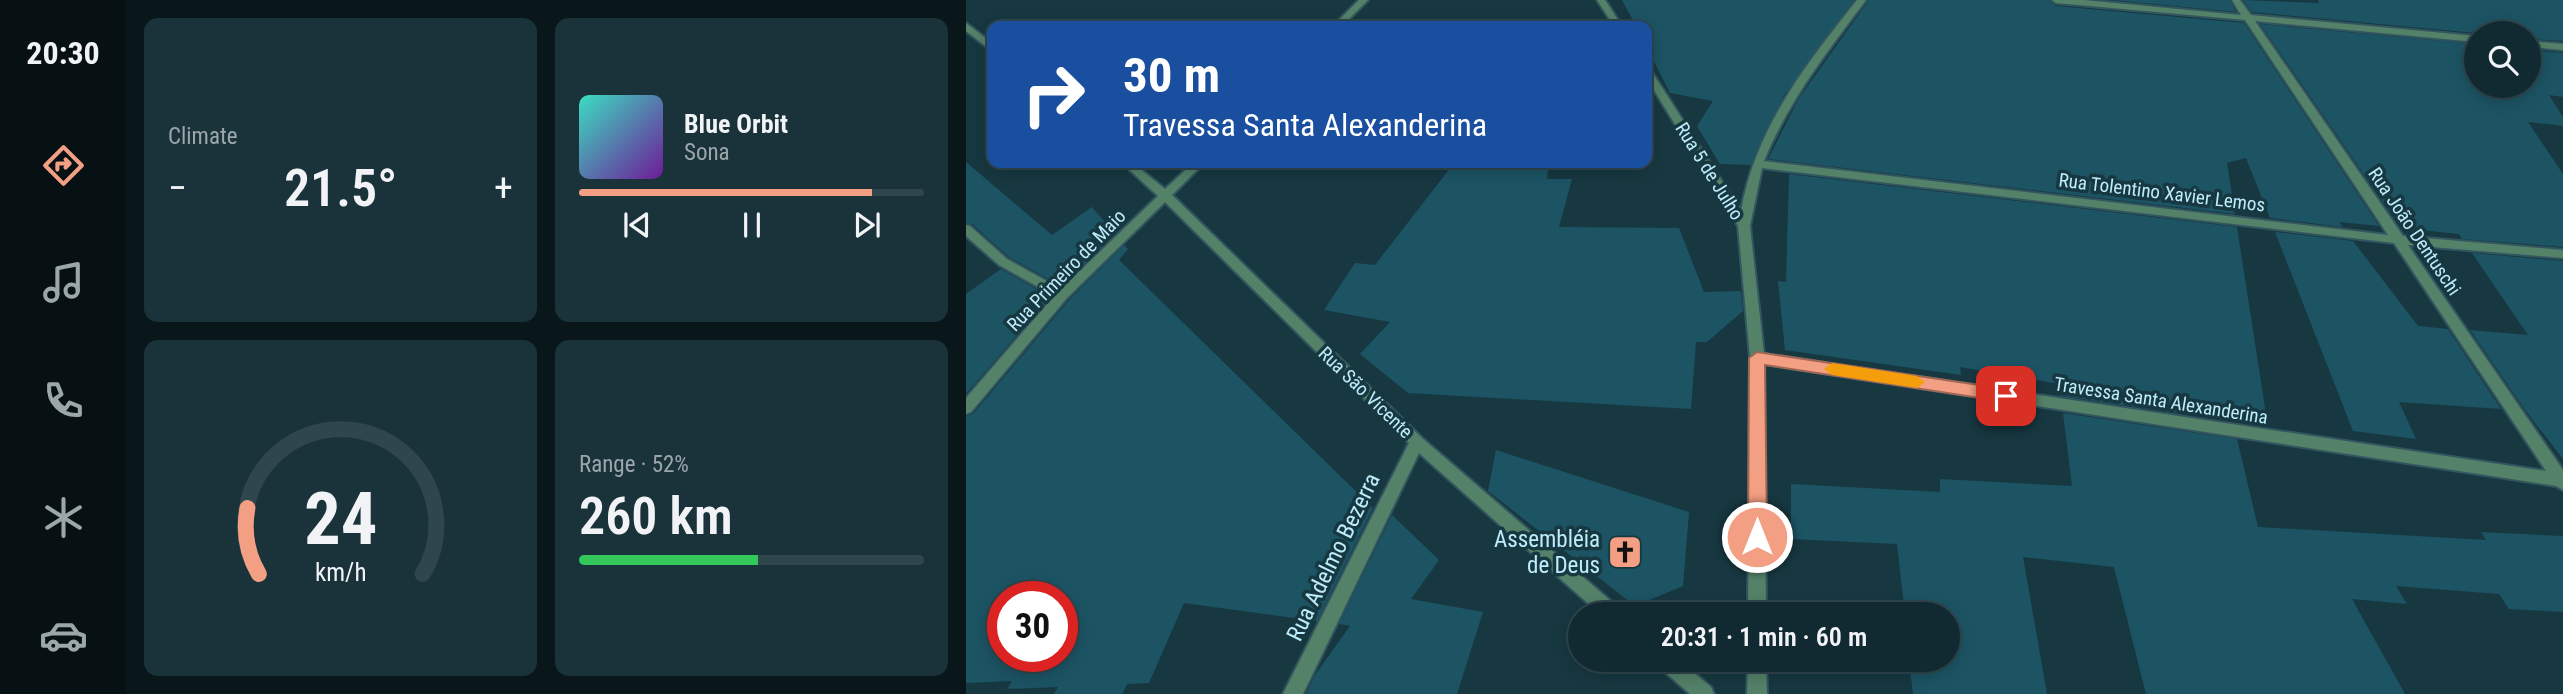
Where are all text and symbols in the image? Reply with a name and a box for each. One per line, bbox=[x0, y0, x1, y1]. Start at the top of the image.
map controls bbox=[2464, 21, 2541, 98]
button: search bbox=[2464, 21, 2541, 98]
text: 20:30 bbox=[26, 34, 100, 72]
text: 30 m bbox=[1123, 47, 1220, 104]
icon: right bbox=[1008, 49, 1099, 140]
text: Travessa Santa Alexanderina bbox=[1123, 106, 1487, 144]
text: Blue Orbit bbox=[684, 109, 788, 139]
street label: Rua 5 de Julho bbox=[1671, 118, 1749, 224]
text: Climate bbox=[168, 123, 238, 150]
text: Sona bbox=[684, 139, 730, 166]
icon: directions bbox=[39, 141, 88, 190]
text: 21.5° bbox=[284, 158, 397, 219]
street label: Rua João Dentuschi bbox=[2363, 163, 2466, 300]
text: − bbox=[168, 166, 187, 210]
text: + bbox=[494, 166, 513, 210]
street label: Rua Tolentino Xavier Lemos bbox=[2057, 168, 2266, 217]
street label: Rua Primeiro de Maio bbox=[1002, 205, 1130, 336]
icon: previous bbox=[618, 206, 656, 244]
icon: pause bbox=[733, 206, 771, 244]
icon: next bbox=[848, 206, 886, 244]
icon: music bbox=[39, 258, 88, 307]
street label: Rua São Vicente bbox=[1314, 342, 1418, 443]
pin bbox=[1976, 366, 2036, 426]
street label: Travessa Santa Alexanderina bbox=[2052, 372, 2269, 429]
icon: phone bbox=[39, 376, 88, 425]
icon: arrive bbox=[1987, 377, 2025, 415]
text: Range · 52% bbox=[579, 451, 689, 478]
street label: Rua Adelmo Bezerra bbox=[1281, 469, 1386, 645]
text: 24 bbox=[304, 476, 377, 562]
text: 260 km bbox=[579, 486, 733, 547]
icon: climate bbox=[39, 493, 88, 542]
position arrow bbox=[1720, 500, 1794, 574]
place label: Assembléia de Deus bbox=[1494, 526, 1600, 579]
church icon: Assembléia de Deus bbox=[1606, 533, 1644, 571]
text: km/h bbox=[315, 558, 366, 587]
speed limit sign: 30 bbox=[987, 581, 1078, 672]
icon: car bbox=[39, 611, 88, 660]
text: 20:31 · 1 min · 60 m bbox=[1661, 622, 1867, 652]

